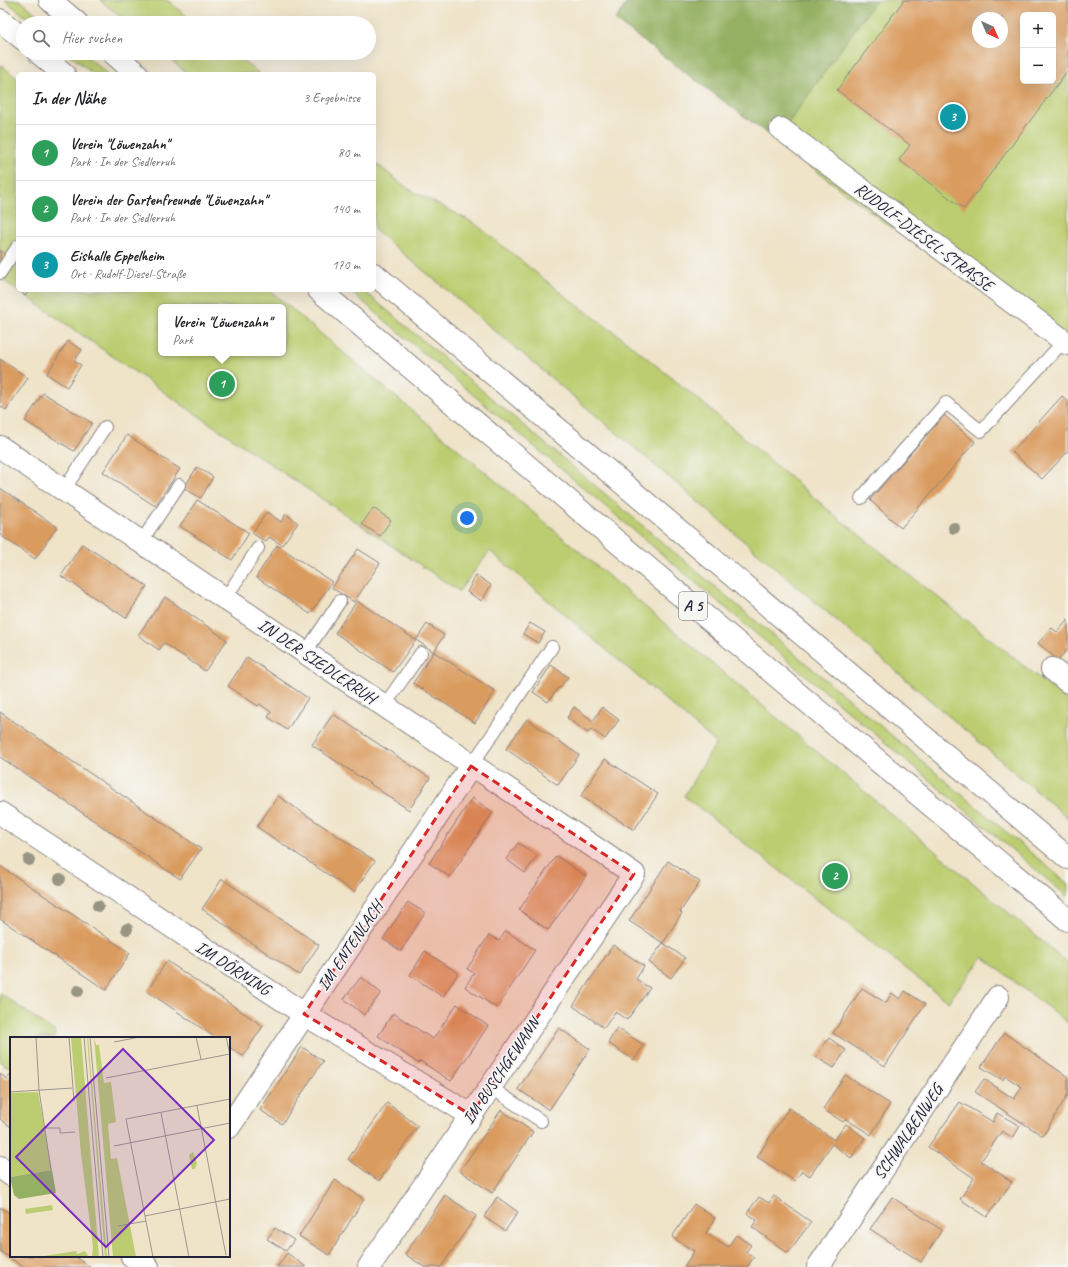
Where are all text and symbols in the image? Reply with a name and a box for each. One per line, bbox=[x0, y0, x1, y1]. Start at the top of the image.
north arrow bbox=[972, 12, 1008, 48]
map controls bbox=[1020, 12, 1056, 84]
button: + bbox=[1020, 12, 1056, 48]
search box bbox=[16, 16, 376, 60]
icon: search bbox=[30, 27, 52, 49]
text: Hier suchen bbox=[62, 29, 122, 48]
button: − bbox=[1020, 48, 1056, 84]
text: In der Nähe bbox=[32, 88, 105, 109]
text: 3 Ergebnisse bbox=[304, 90, 360, 106]
pin: 3 bbox=[940, 102, 966, 132]
text: Verein "Löwenzahn" bbox=[70, 135, 169, 154]
text: 1 bbox=[42, 145, 48, 161]
text: 80 m bbox=[338, 145, 360, 161]
text: Park · In der Siedlerruh bbox=[70, 154, 175, 170]
street label: RUDOLF-DIESEL-STRASSE bbox=[851, 178, 1000, 298]
text: Verein der Gartenfreunde "Löwenzahn" bbox=[70, 191, 267, 210]
text: 2 bbox=[42, 201, 48, 217]
text: 140 m bbox=[332, 201, 360, 217]
text: Park · In der Siedlerruh bbox=[70, 210, 175, 226]
text: Eishalle Eppelheim bbox=[70, 247, 164, 266]
text: 3 bbox=[42, 257, 48, 273]
text: 170 m bbox=[332, 257, 360, 273]
text: Ort · Rudolf-Diesel-Straße bbox=[70, 266, 186, 282]
popup bbox=[158, 304, 286, 356]
text: Verein "Löwenzahn" bbox=[172, 313, 272, 332]
text: Park bbox=[172, 332, 193, 348]
pin: 1 bbox=[209, 369, 235, 399]
your location bbox=[457, 508, 477, 528]
road number: A 5 bbox=[679, 592, 707, 620]
street label: IN DER SIEDLERRUH bbox=[254, 614, 383, 710]
pin: 2 bbox=[822, 861, 848, 891]
street label: IM ENTENLACH bbox=[312, 895, 389, 995]
street label: IM DÖRNING bbox=[192, 936, 276, 1001]
street label: IM BUSCHGEWANN bbox=[458, 1012, 546, 1128]
inset map bbox=[10, 1037, 230, 1257]
street label: SCHWALBENWEG bbox=[869, 1078, 949, 1183]

